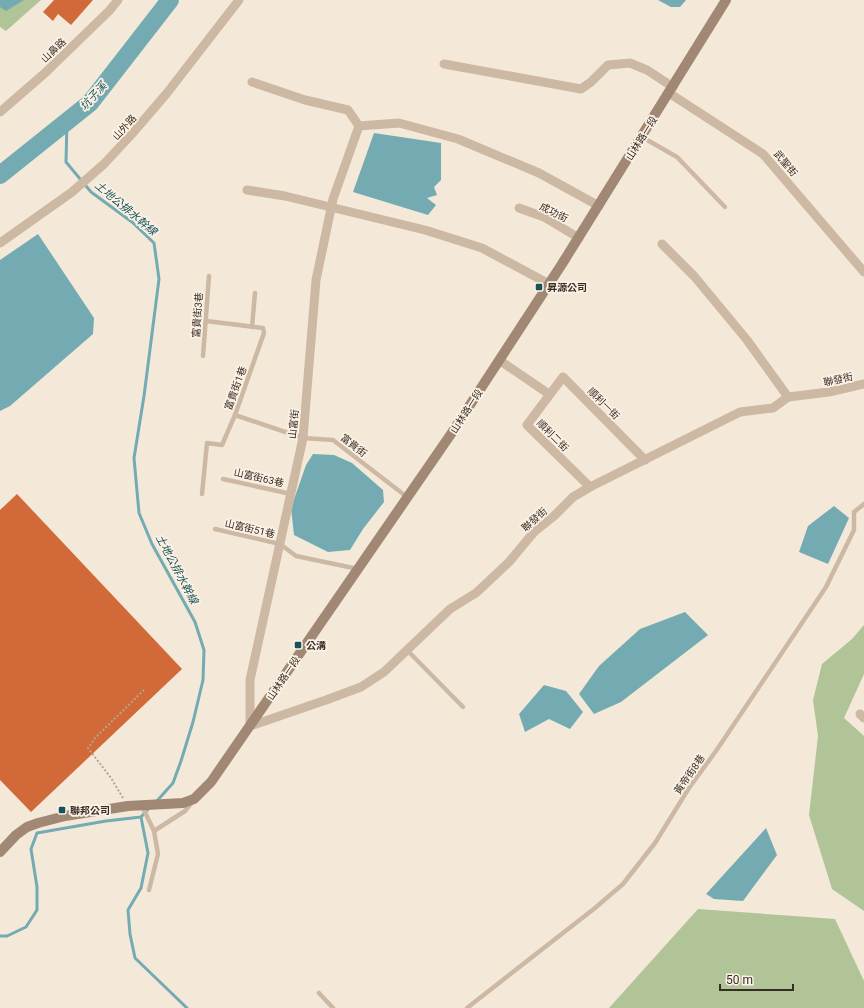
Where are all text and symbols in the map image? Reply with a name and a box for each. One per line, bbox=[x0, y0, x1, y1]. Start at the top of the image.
street label: 山鼻路 bbox=[39, 36, 68, 65]
water label: 坑子溪 bbox=[78, 78, 111, 113]
street label: 山外路 bbox=[110, 113, 138, 142]
street label: 山林路一段 bbox=[624, 114, 659, 162]
street label: 武聖街 bbox=[772, 148, 799, 178]
water label: 土地公排水幹線 bbox=[92, 179, 161, 239]
street label: 成功街 bbox=[538, 201, 570, 224]
marker: 昇源公司 bbox=[534, 282, 544, 292]
place label: 昇源公司 bbox=[547, 282, 587, 293]
street label: 富貴街3巷 bbox=[190, 292, 205, 338]
street label: 富貴街1巷 bbox=[222, 365, 248, 411]
street label: 聯發街 bbox=[822, 371, 854, 388]
street label: 順利一街 bbox=[586, 385, 622, 421]
street label: 山林路一段 bbox=[448, 387, 485, 435]
street label: 山富街 bbox=[286, 409, 301, 440]
street label: 順利二街 bbox=[535, 417, 571, 453]
street label: 富貴街 bbox=[338, 432, 369, 459]
street label: 山富街63巷 bbox=[233, 466, 285, 489]
street label: 聯發街 bbox=[520, 505, 549, 533]
street label: 山富街51巷 bbox=[224, 517, 276, 540]
water label: 土地公排水幹線 bbox=[153, 532, 201, 608]
marker: 公溝 bbox=[293, 640, 303, 650]
place label: 公溝 bbox=[306, 640, 326, 651]
street label: 山林路一段 bbox=[265, 654, 302, 702]
street label: 黃帝街8巷 bbox=[672, 752, 707, 796]
marker: 聯邦公司 bbox=[57, 805, 67, 815]
place label: 聯邦公司 bbox=[70, 805, 110, 816]
scale bar bbox=[720, 966, 793, 992]
text: 50 m bbox=[726, 973, 753, 987]

